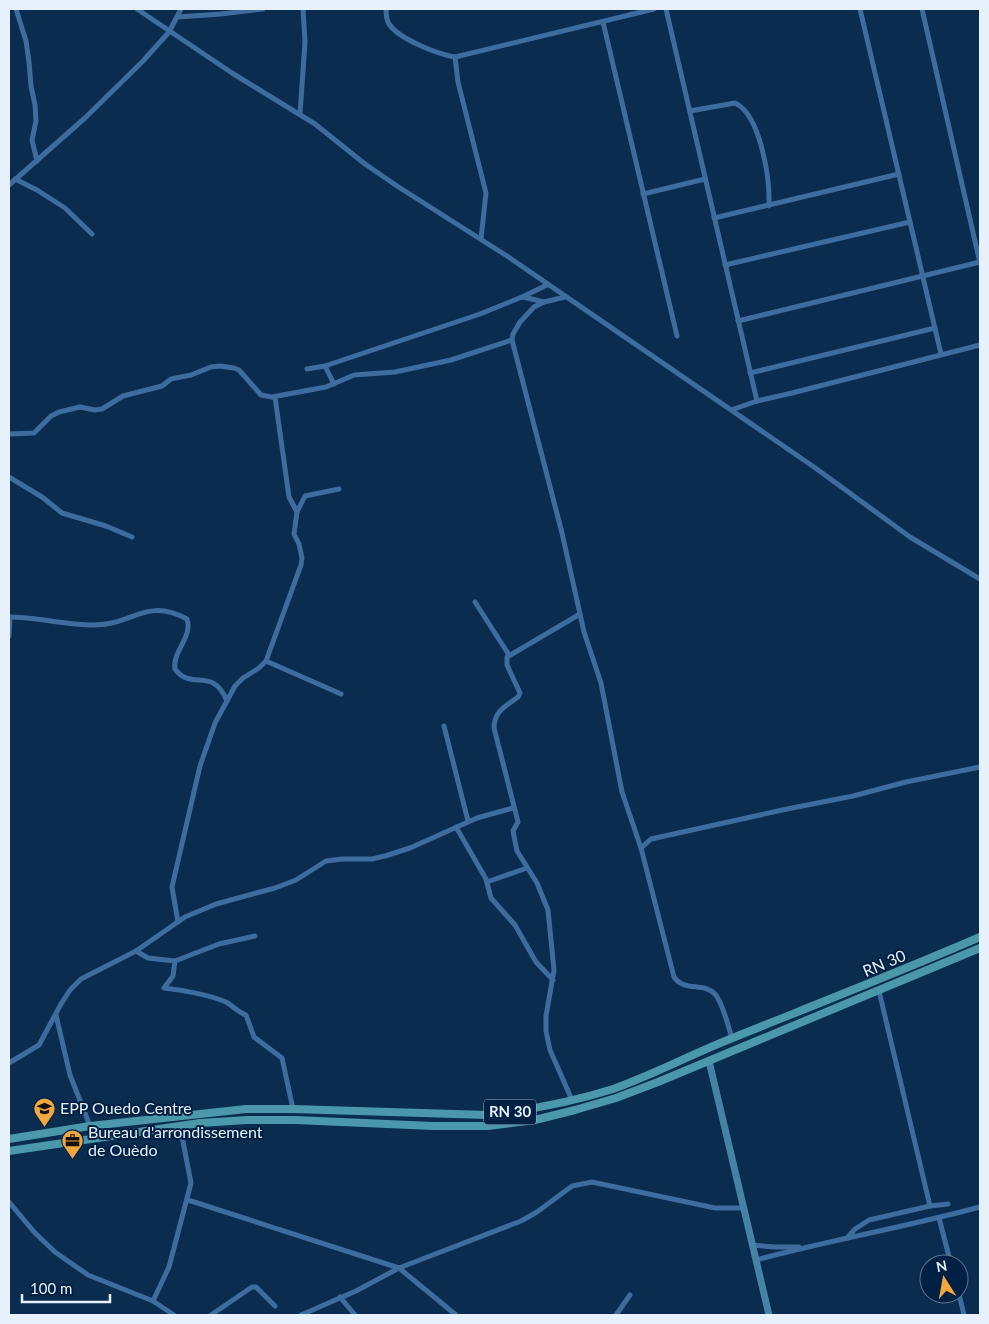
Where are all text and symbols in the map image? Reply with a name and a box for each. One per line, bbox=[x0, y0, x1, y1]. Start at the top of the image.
street label: RN 30 bbox=[859, 945, 908, 980]
school or university icon: EPP Ouedo Centre bbox=[32, 1096, 56, 1127]
place label: EPP Ouedo Centre bbox=[60, 1098, 192, 1117]
road number: RN 30 bbox=[484, 1100, 536, 1124]
place label: Bureau d'arrondissement de Ouèdo bbox=[88, 1122, 263, 1159]
office icon: Bureau d'arrondissement de Ouèdo bbox=[60, 1129, 84, 1160]
north arrow bbox=[919, 1254, 969, 1304]
text: N bbox=[935, 1256, 948, 1275]
scale bar bbox=[22, 1272, 110, 1304]
text: 100 m bbox=[30, 1279, 72, 1297]

